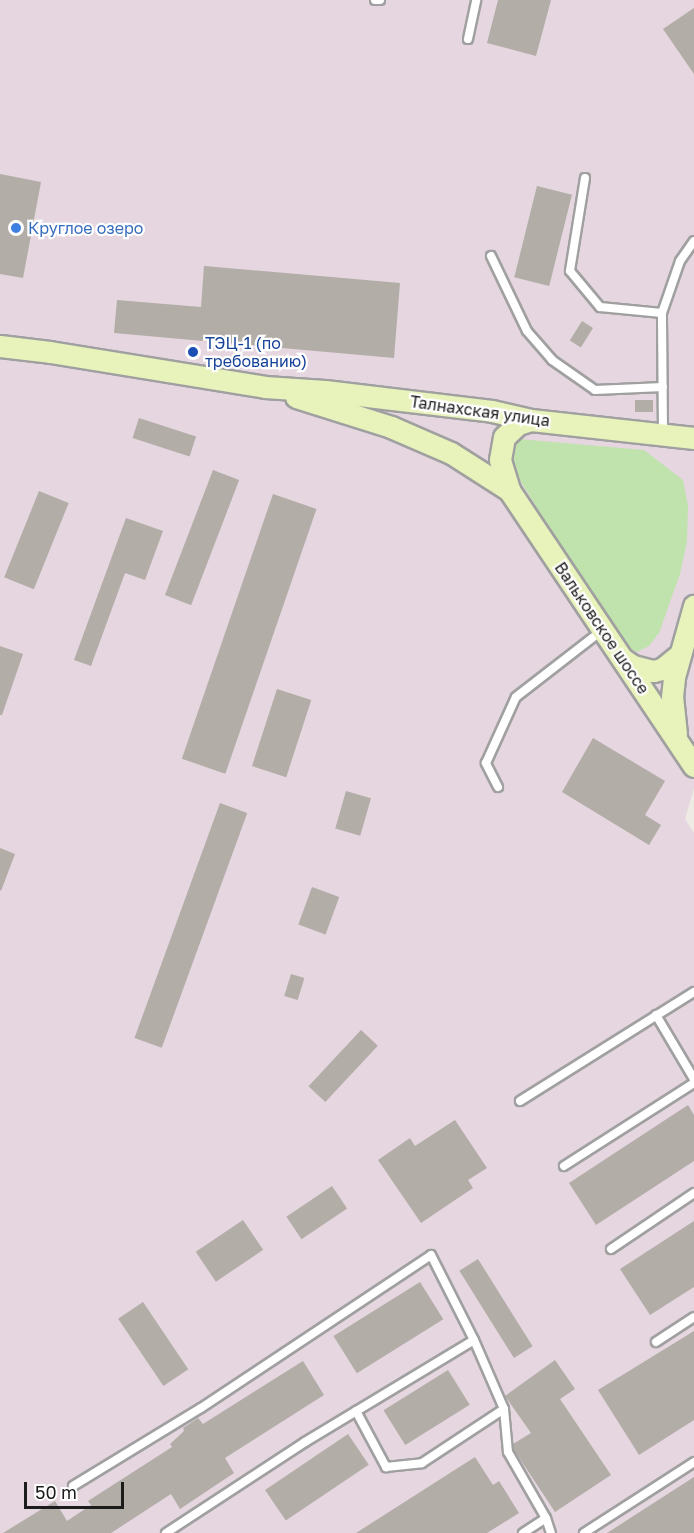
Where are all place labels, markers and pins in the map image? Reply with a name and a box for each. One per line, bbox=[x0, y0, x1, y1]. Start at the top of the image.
place label: Круглое озеро bbox=[28, 218, 143, 238]
marker: Круглое озеро bbox=[9, 221, 23, 235]
place label: ТЭЦ-1 (по требованию) bbox=[205, 333, 307, 371]
marker: ТЭЦ-1 (по требованию) bbox=[186, 345, 200, 359]

